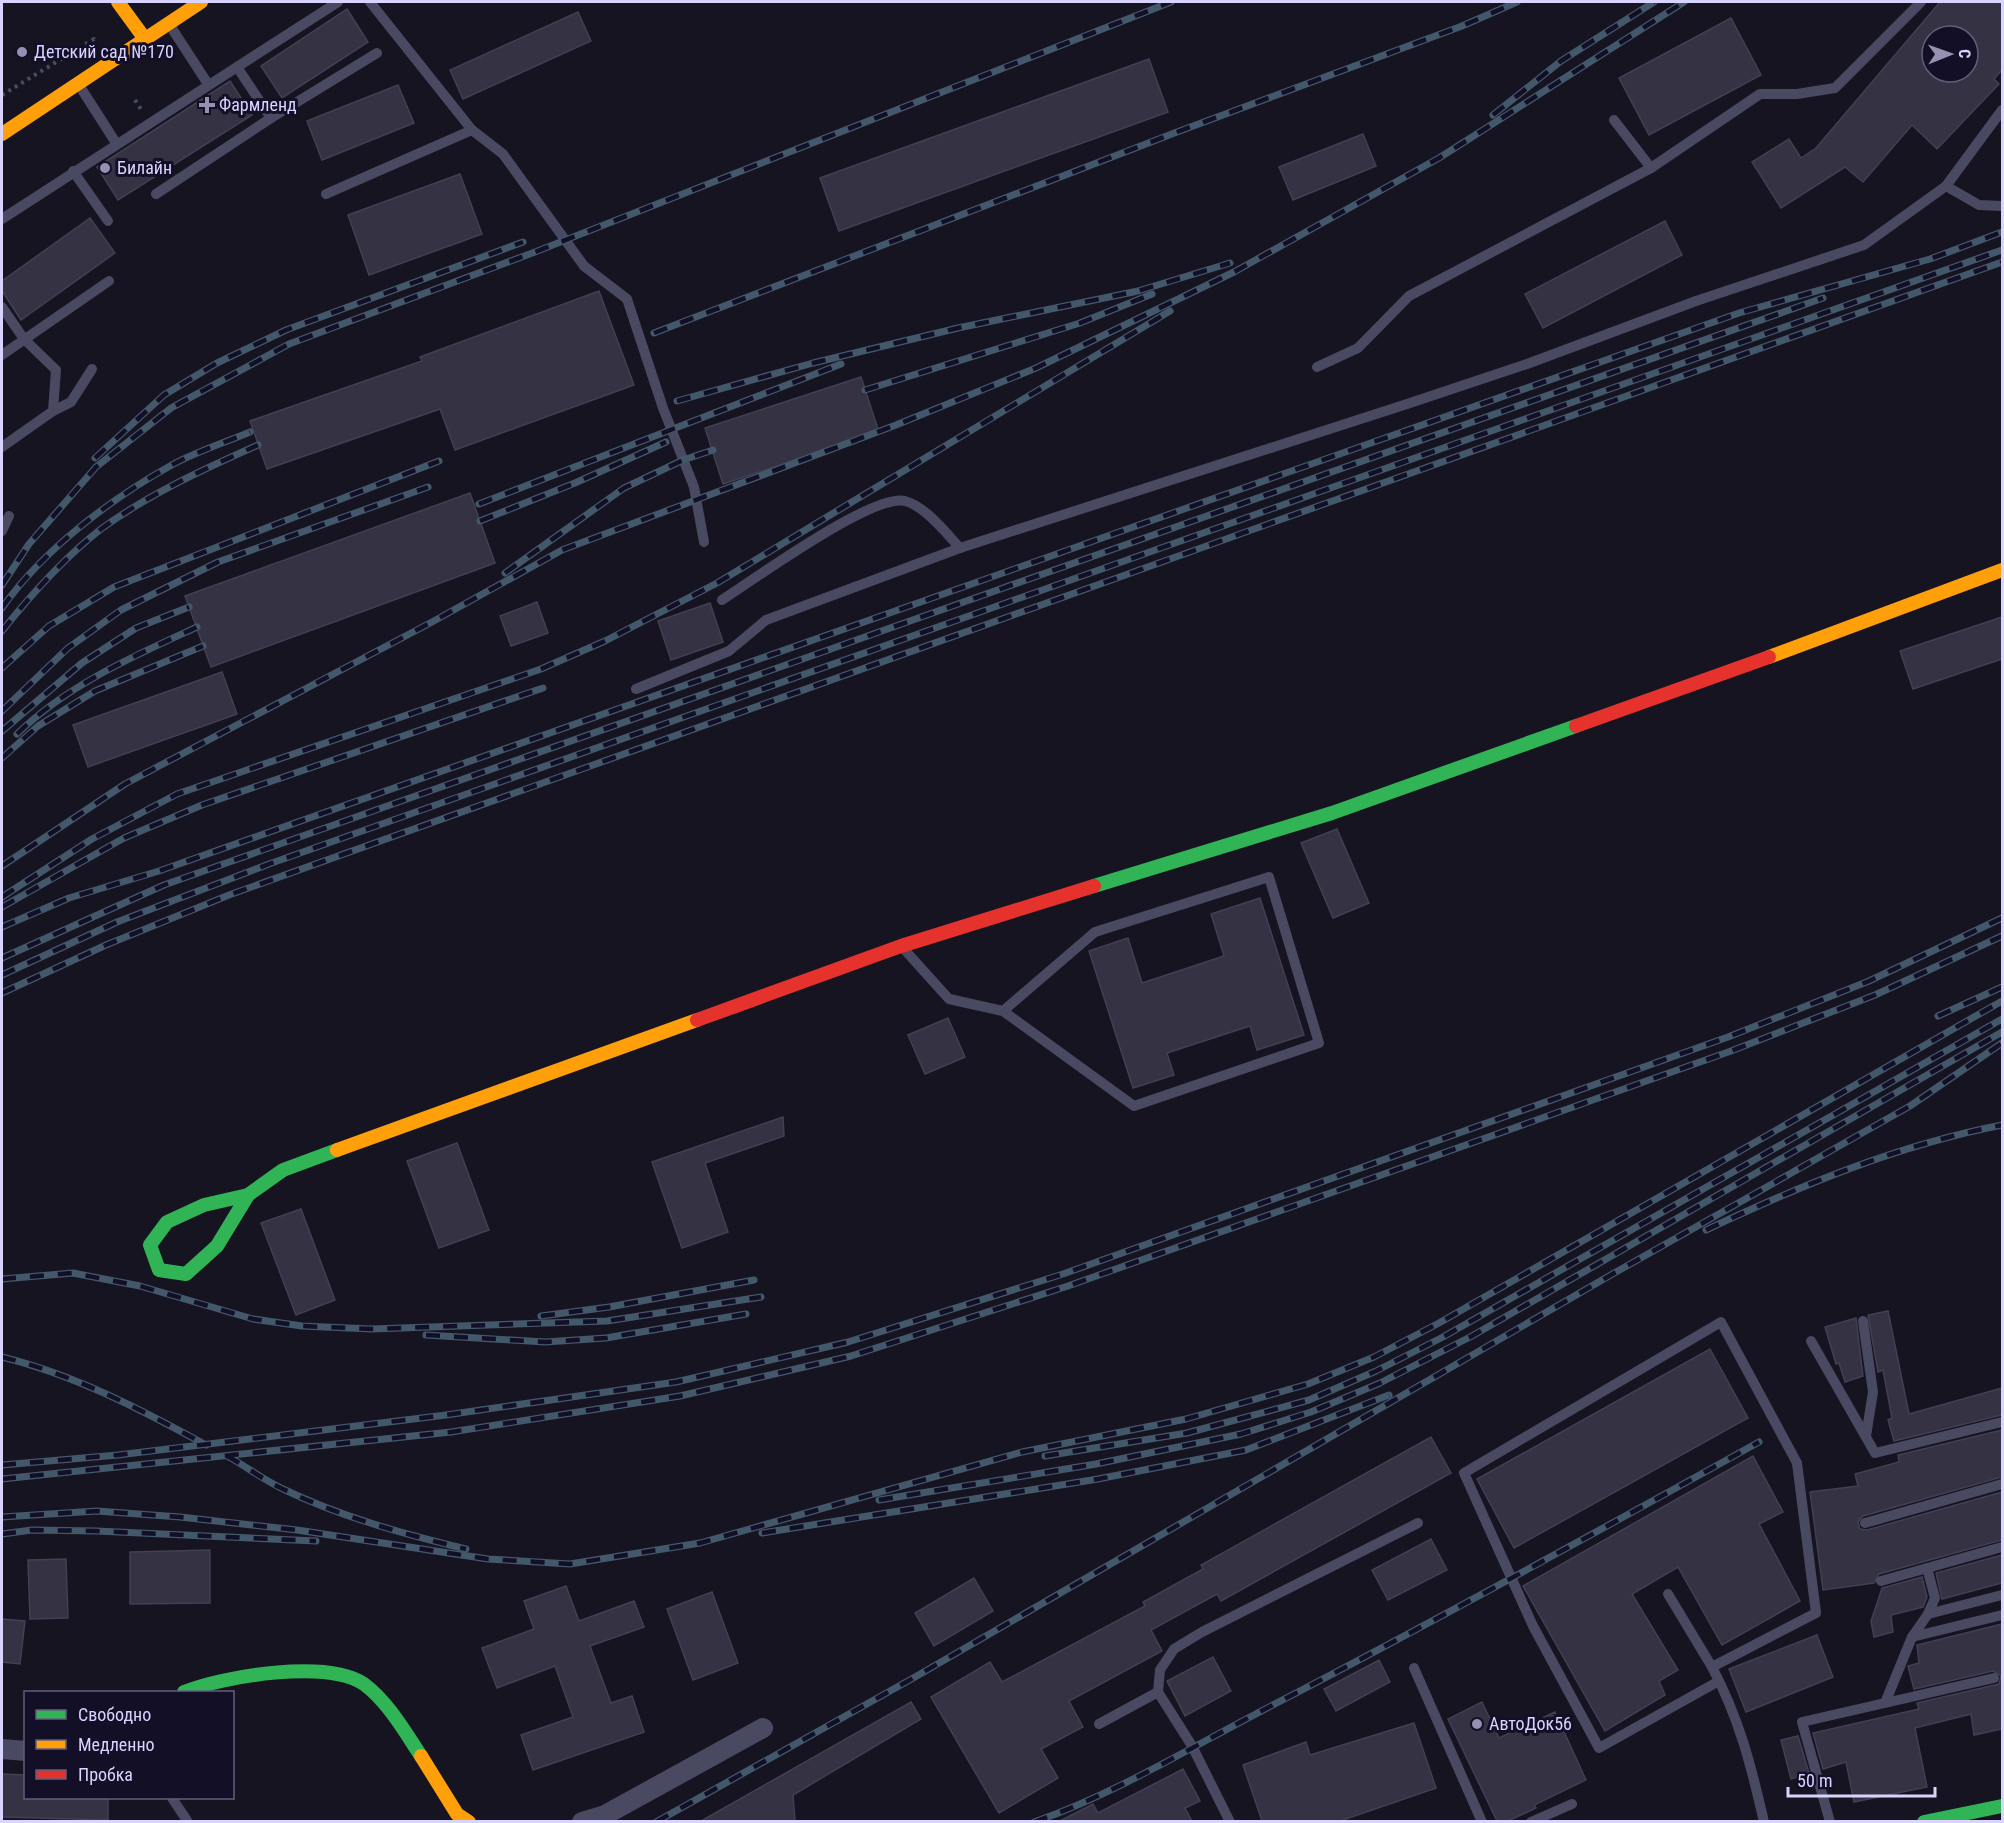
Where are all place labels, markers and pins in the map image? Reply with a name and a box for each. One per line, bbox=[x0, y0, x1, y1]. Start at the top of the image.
place label: Детский сад №170 bbox=[34, 41, 174, 62]
marker: Детский сад №170 bbox=[15, 45, 29, 59]
place label: Фармленд bbox=[219, 94, 297, 115]
marker: Фармленд bbox=[200, 98, 214, 112]
place label: Билайн bbox=[117, 157, 172, 178]
marker: Билайн bbox=[98, 161, 112, 175]
place label: АвтоДок56 bbox=[1489, 1713, 1572, 1734]
marker: АвтоДок56 bbox=[1470, 1717, 1484, 1731]

